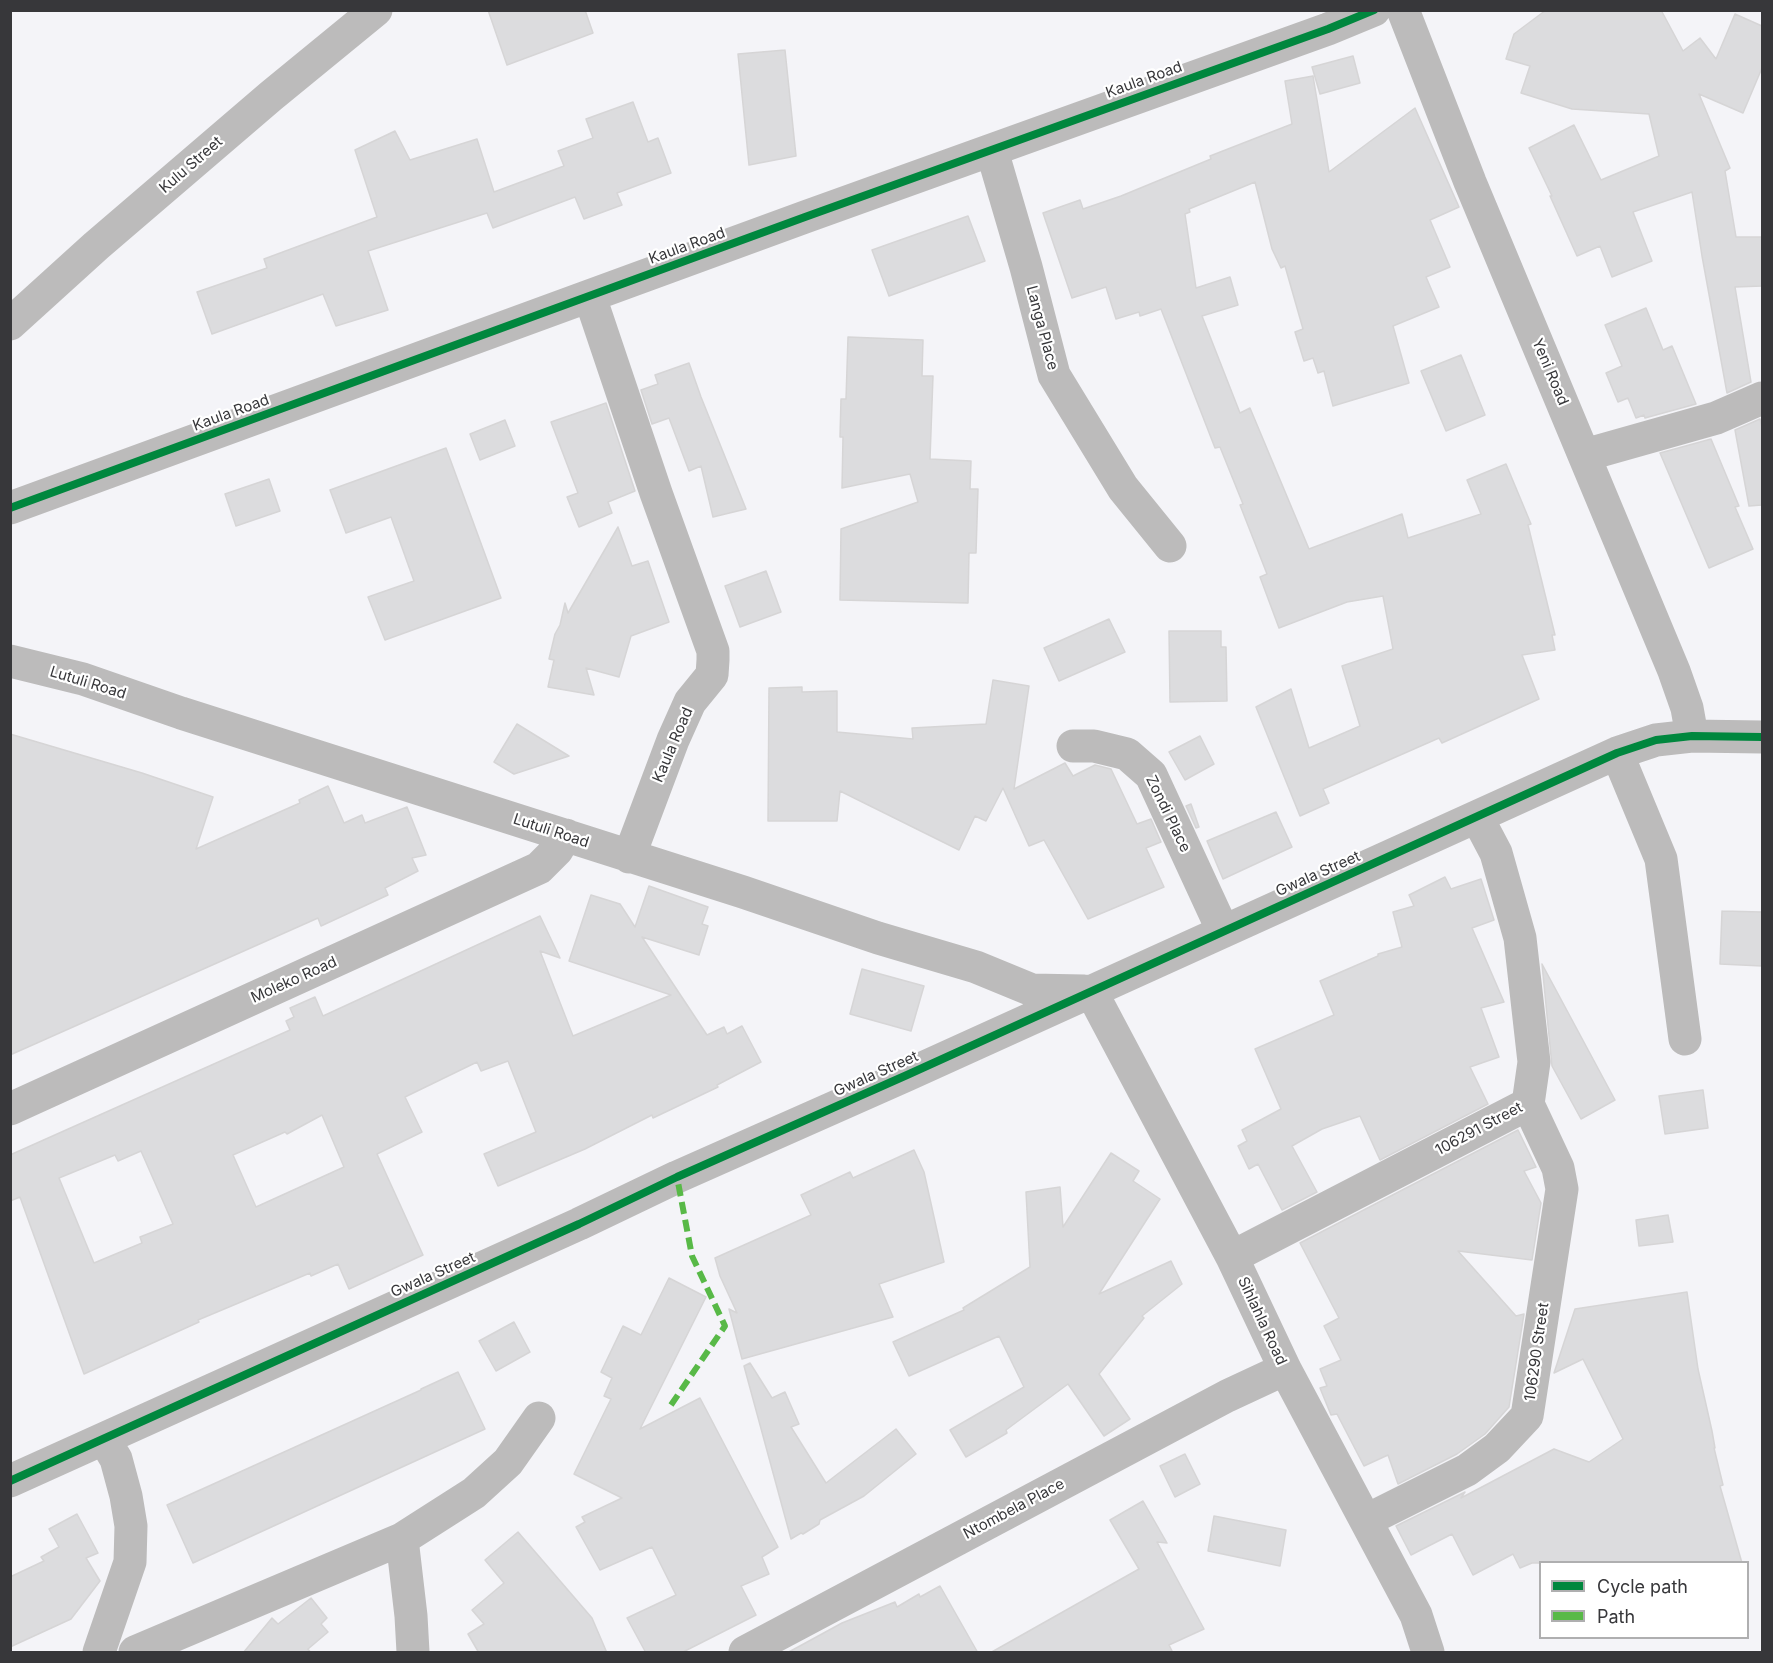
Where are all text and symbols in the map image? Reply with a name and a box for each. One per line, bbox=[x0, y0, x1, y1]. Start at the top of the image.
street label: Kaula Road bbox=[1103, 58, 1185, 102]
street label: Kulu Street bbox=[156, 133, 226, 197]
street label: Kaula Road bbox=[646, 224, 728, 268]
street label: Langa Place bbox=[1022, 284, 1062, 372]
street label: Yeni Road bbox=[1528, 336, 1572, 408]
street label: Kaula Road bbox=[190, 391, 272, 435]
street label: Lutuli Road bbox=[48, 663, 128, 703]
street label: Kaula Road bbox=[649, 705, 697, 785]
street label: Zondi Place bbox=[1142, 773, 1194, 855]
street label: Lutuli Road bbox=[511, 810, 591, 852]
street label: Gwala Street bbox=[1273, 847, 1363, 901]
street label: Moleko Road bbox=[248, 953, 340, 1007]
street label: Gwala Street bbox=[831, 1047, 921, 1101]
street label: 106291 Street bbox=[1432, 1099, 1526, 1159]
street label: Gwala Street bbox=[388, 1248, 478, 1302]
street label: Sihlahla Road bbox=[1234, 1274, 1290, 1368]
street label: 106290 Street bbox=[1521, 1302, 1553, 1402]
street label: Ntombela Place bbox=[961, 1475, 1067, 1543]
legend bbox=[1539, 1561, 1749, 1639]
text: Cycle path bbox=[1597, 1576, 1688, 1597]
text: Path bbox=[1597, 1606, 1635, 1627]

